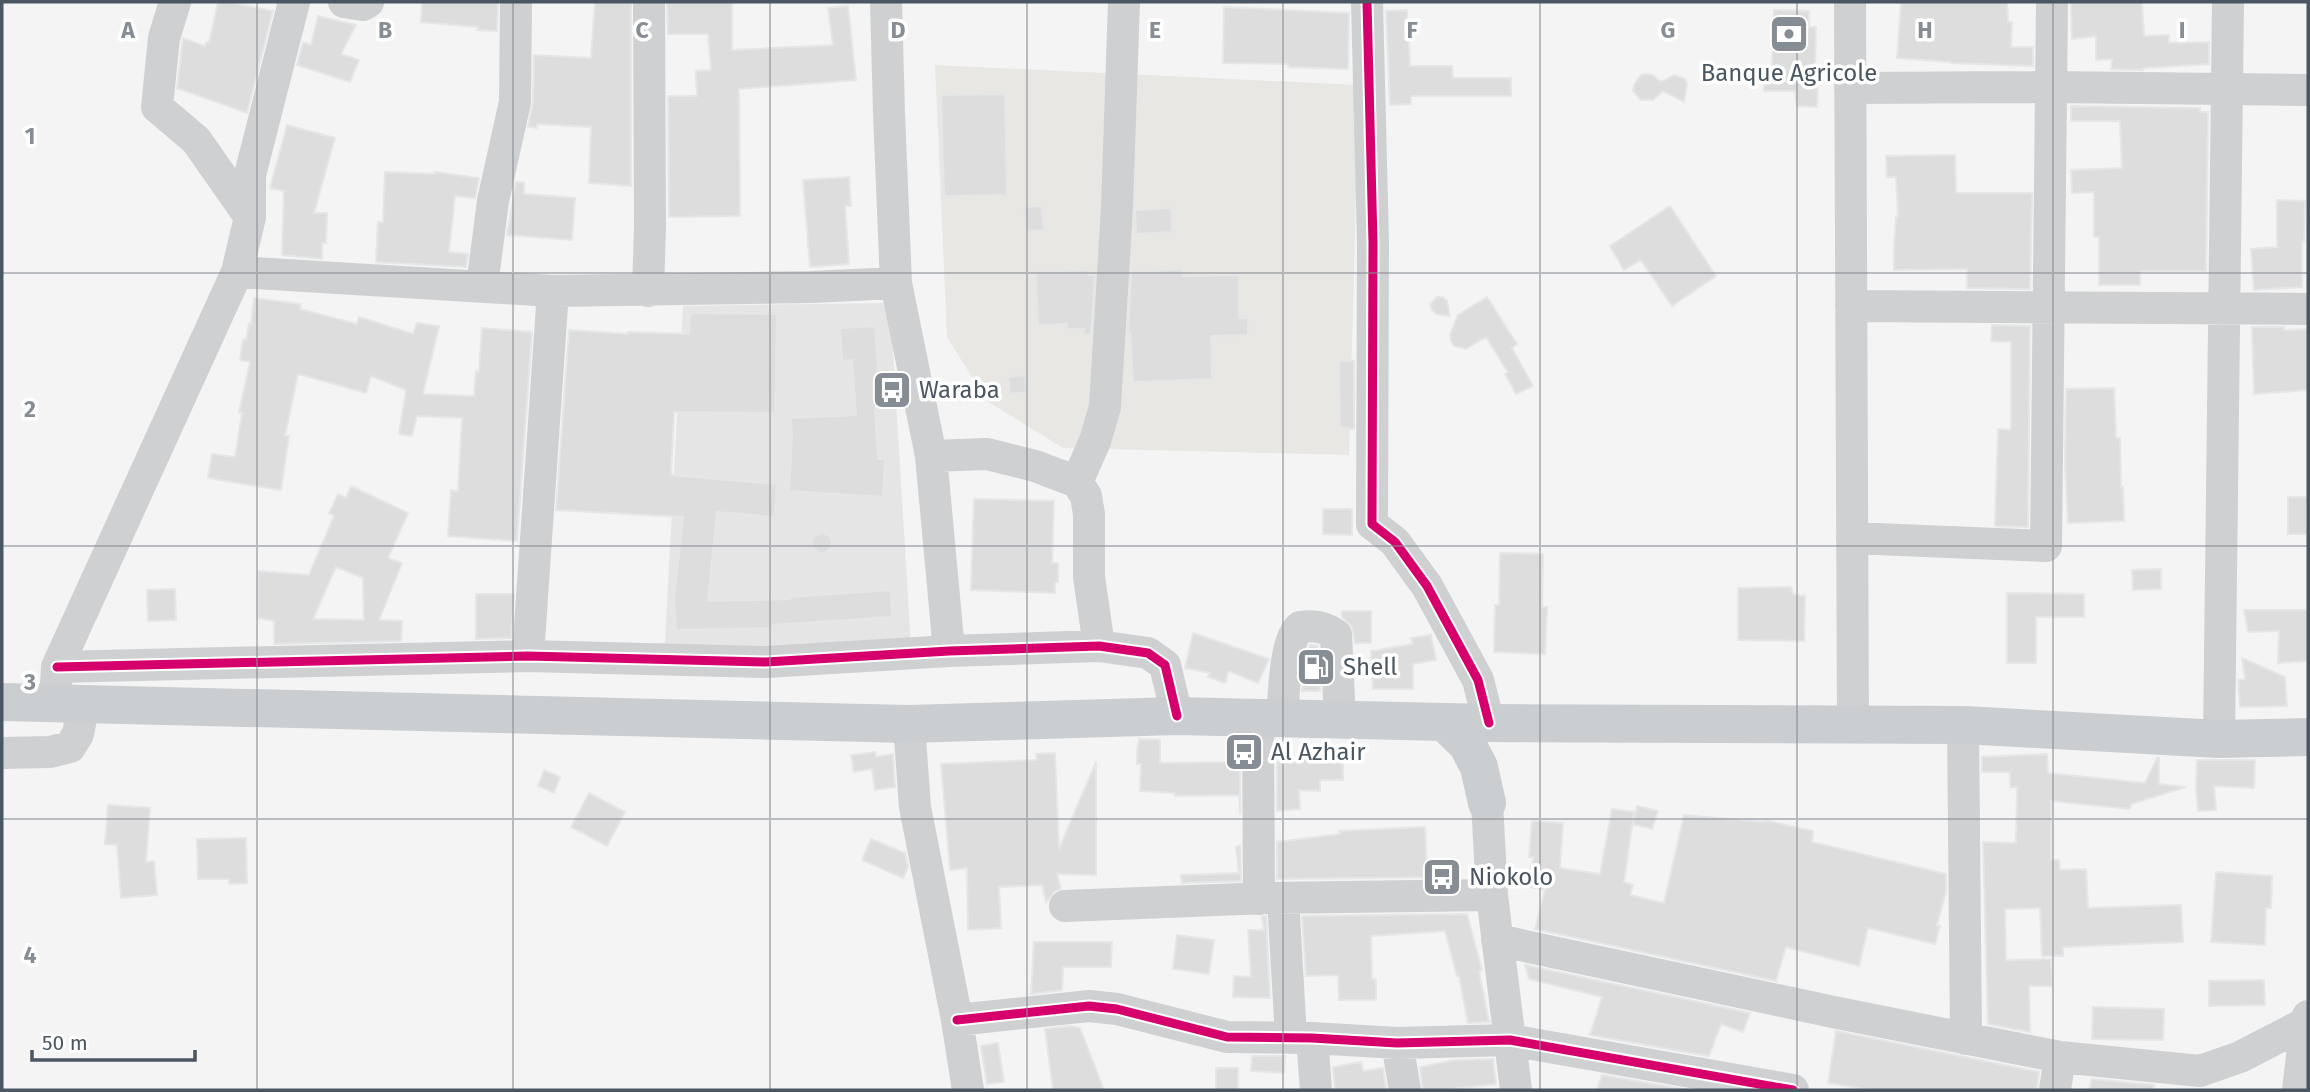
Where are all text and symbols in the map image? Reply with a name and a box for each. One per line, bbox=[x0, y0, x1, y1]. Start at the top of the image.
bank icon: Banque Agricole bbox=[1768, 13, 1810, 55]
text: A bbox=[120, 16, 135, 44]
text: B bbox=[378, 16, 392, 44]
text: C bbox=[635, 16, 649, 44]
text: D bbox=[891, 16, 906, 44]
text: E bbox=[1149, 16, 1161, 44]
text: F bbox=[1406, 16, 1418, 44]
text: G bbox=[1661, 16, 1675, 44]
text: H bbox=[1917, 16, 1933, 44]
text: I bbox=[2179, 16, 2185, 44]
place label: Banque Agricole bbox=[1701, 59, 1877, 87]
text: 1 bbox=[25, 122, 35, 150]
bus stop icon: Waraba bbox=[871, 369, 913, 411]
place label: Waraba bbox=[919, 376, 1000, 404]
text: 2 bbox=[24, 395, 36, 423]
fuel station icon: Shell bbox=[1295, 646, 1337, 688]
place label: Shell bbox=[1343, 653, 1397, 681]
text: 3 bbox=[23, 668, 36, 696]
bus stop icon: Al Azhair bbox=[1223, 731, 1265, 773]
place label: Al Azhair bbox=[1271, 738, 1366, 766]
bus stop icon: Niokolo bbox=[1421, 856, 1463, 898]
place label: Niokolo bbox=[1469, 863, 1553, 891]
text: 4 bbox=[24, 941, 37, 969]
scale bar bbox=[32, 1018, 194, 1062]
text: 50 m bbox=[42, 1030, 88, 1056]

